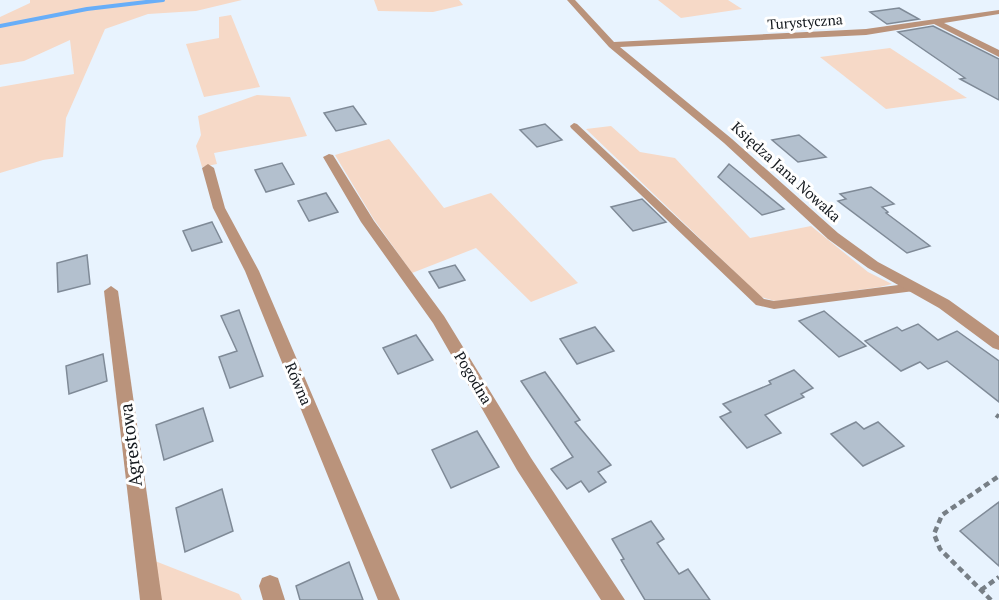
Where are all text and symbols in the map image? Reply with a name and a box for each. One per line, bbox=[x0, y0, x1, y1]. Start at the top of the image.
street label: Turystyczna bbox=[767, 9, 843, 34]
street label: Księdza Jana Nowaka bbox=[728, 117, 846, 226]
street label: Pogodna bbox=[450, 348, 498, 408]
street label: Równa bbox=[281, 359, 317, 409]
street label: Agrestowa bbox=[113, 402, 147, 488]

